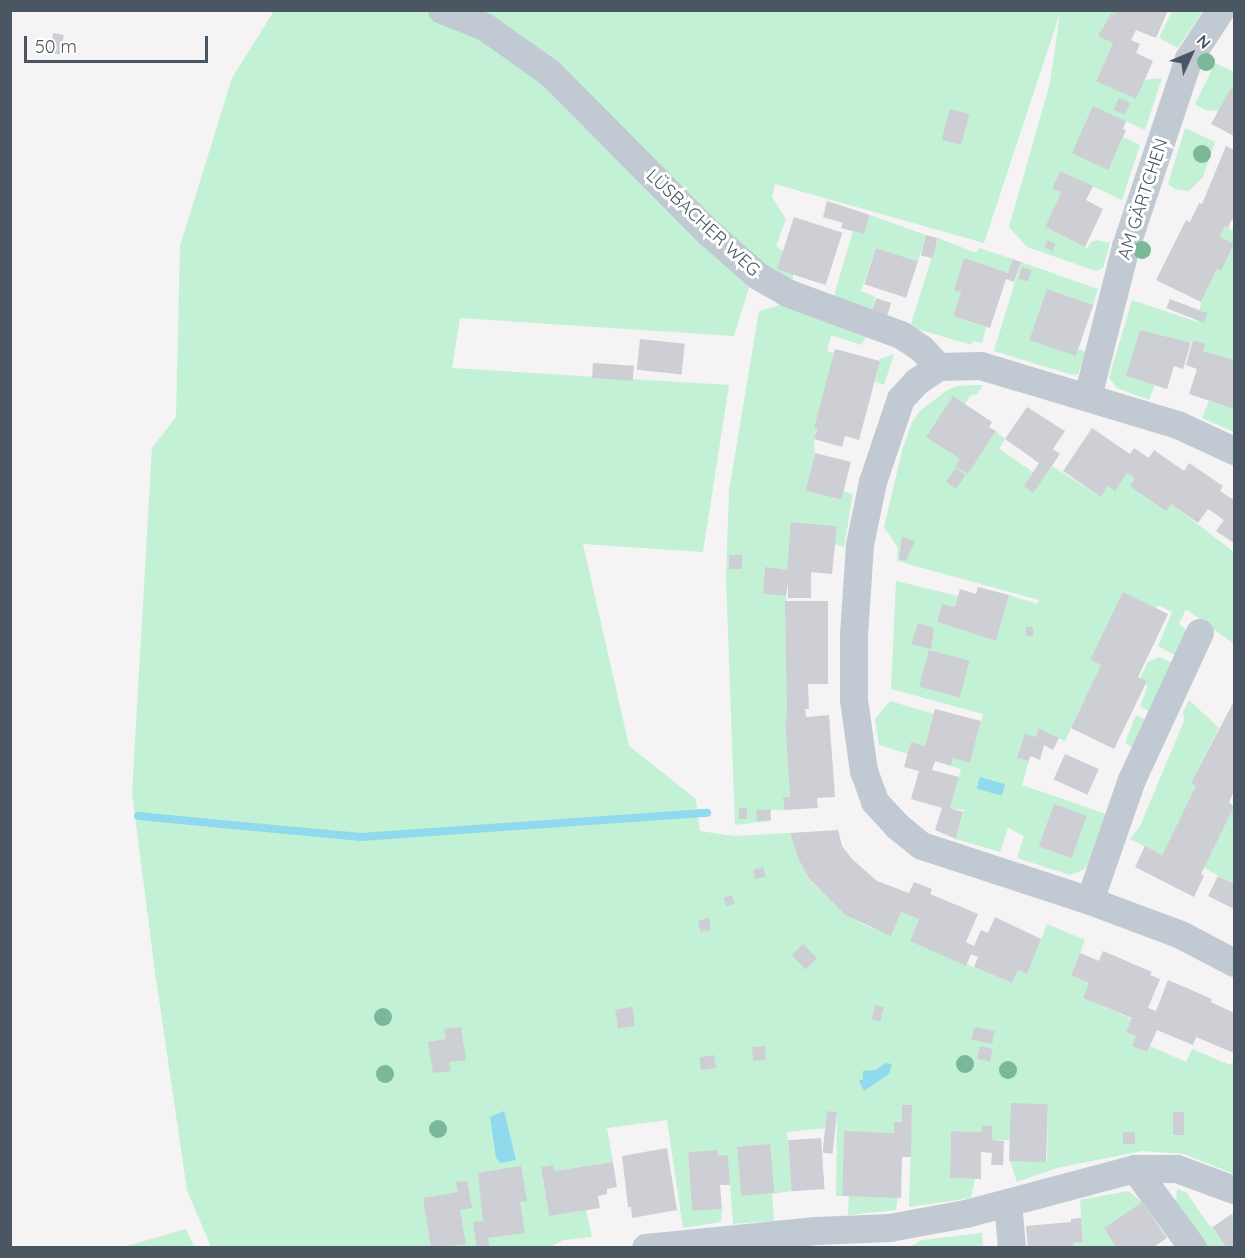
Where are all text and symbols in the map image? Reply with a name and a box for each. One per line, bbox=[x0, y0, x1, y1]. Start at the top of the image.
scale bar bbox=[27, 24, 212, 62]
north arrow bbox=[1161, 24, 1221, 84]
text: N bbox=[1193, 30, 1215, 53]
text: 50 m bbox=[35, 35, 77, 58]
street label: AM GÄRTCHEN bbox=[1113, 136, 1173, 262]
street label: LÜSBACHER WEG bbox=[642, 165, 764, 281]

